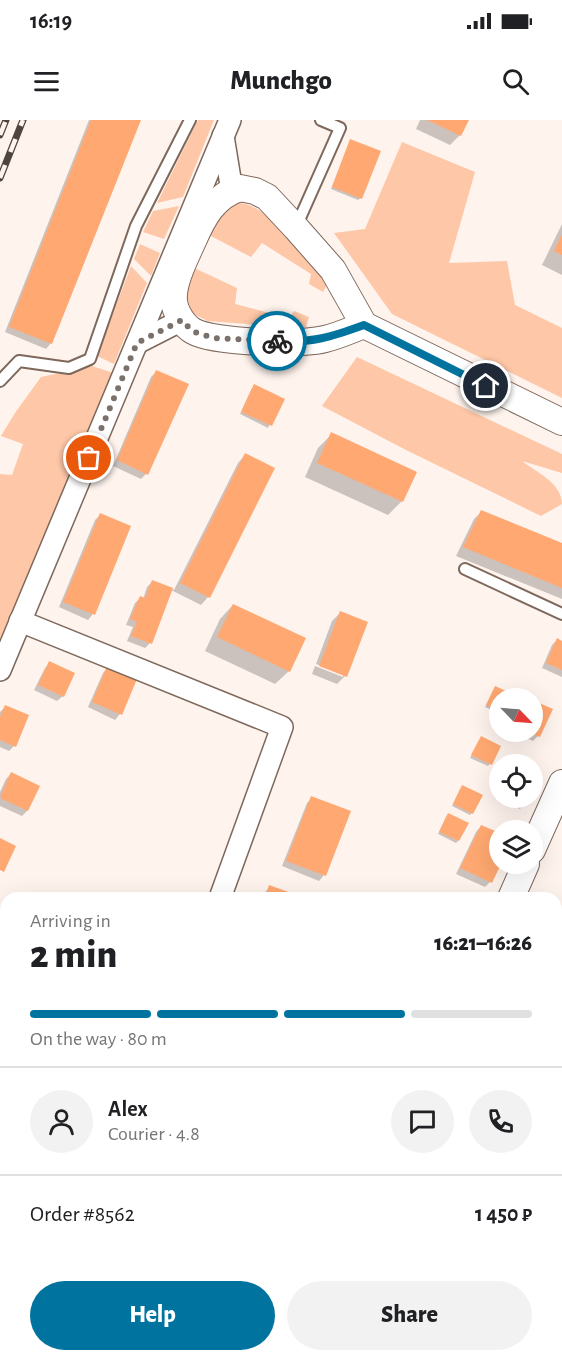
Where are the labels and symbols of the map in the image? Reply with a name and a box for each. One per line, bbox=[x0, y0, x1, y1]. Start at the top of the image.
courier bbox=[247, 311, 307, 371]
pin bbox=[460, 360, 511, 411]
pin bbox=[63, 432, 114, 483]
north arrow bbox=[489, 688, 543, 742]

